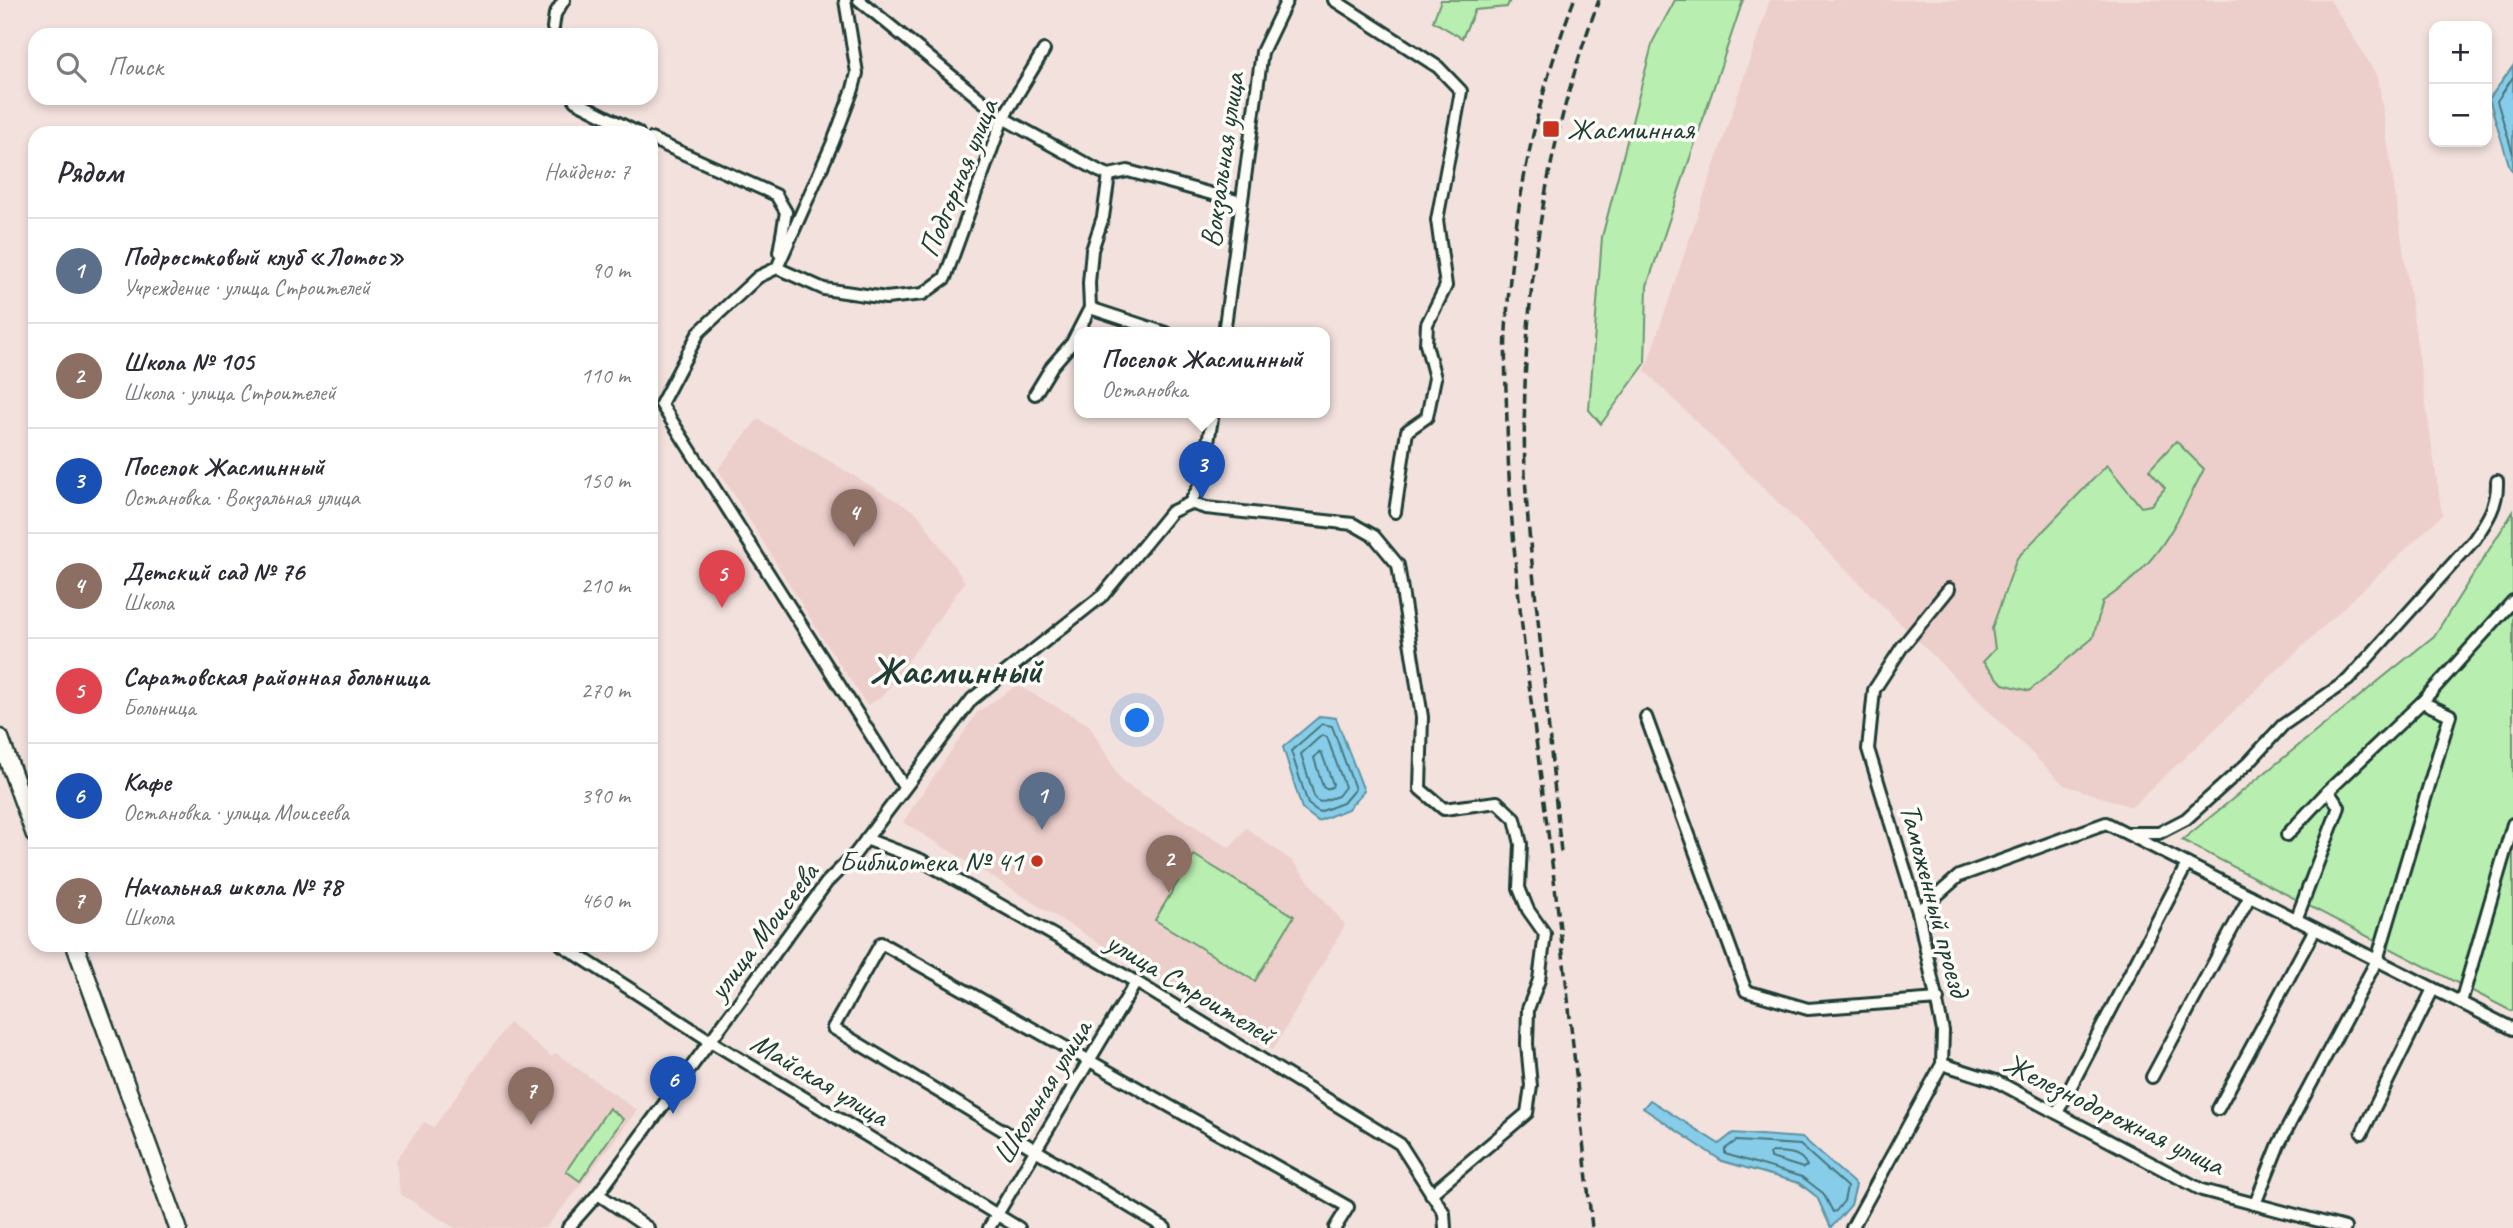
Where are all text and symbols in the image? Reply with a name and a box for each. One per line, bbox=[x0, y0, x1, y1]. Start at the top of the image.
map controls bbox=[2429, 21, 2492, 147]
button: + bbox=[2429, 21, 2492, 84]
search box bbox=[28, 28, 658, 105]
icon: search bbox=[52, 48, 90, 86]
text: Поиск bbox=[108, 50, 163, 83]
street label: Вокзальная улица bbox=[1191, 68, 1253, 250]
button: − bbox=[2429, 84, 2492, 147]
street label: Подгорная улица bbox=[909, 92, 1008, 262]
place label: Жасминная bbox=[1567, 110, 1695, 148]
marker: Жасминная bbox=[1541, 119, 1561, 139]
text: Рядом bbox=[56, 153, 123, 191]
text: Найдено: 7 bbox=[544, 157, 630, 186]
text: Подростковый клуб «Лотос» bbox=[123, 240, 404, 273]
text: 1 bbox=[74, 256, 84, 285]
text: 90 m bbox=[591, 256, 630, 285]
text: Учреждение · улица Строителей bbox=[123, 273, 370, 302]
popup bbox=[1074, 327, 1330, 418]
text: Поселок Жасминный bbox=[1101, 342, 1303, 375]
text: Школа № 105 bbox=[123, 345, 254, 378]
text: 2 bbox=[74, 361, 84, 390]
text: 110 m bbox=[581, 361, 630, 390]
text: Остановка bbox=[1101, 375, 1188, 404]
text: Школа · улица Строителей bbox=[123, 378, 336, 407]
pin: 3 bbox=[1179, 441, 1225, 499]
text: Поселок Жасминный bbox=[123, 450, 324, 483]
text: 3 bbox=[74, 466, 84, 495]
text: 150 m bbox=[581, 466, 630, 495]
text: Остановка · Вокзальная улица bbox=[123, 483, 360, 512]
pin: 4 bbox=[831, 489, 877, 547]
pin: 5 bbox=[699, 550, 745, 608]
text: Детский сад № 76 bbox=[123, 555, 304, 588]
text: 4 bbox=[74, 571, 84, 600]
text: 210 m bbox=[581, 571, 630, 600]
text: Школа bbox=[123, 588, 174, 617]
district label: Жасминный bbox=[870, 647, 1044, 694]
text: Саратовская районная больница bbox=[123, 660, 429, 693]
text: 5 bbox=[74, 676, 84, 705]
text: 270 m bbox=[581, 676, 630, 705]
text: Больница bbox=[123, 693, 195, 722]
your location bbox=[1120, 703, 1154, 737]
text: Кафе bbox=[123, 765, 171, 798]
pin: 1 bbox=[1019, 772, 1065, 830]
text: 6 bbox=[74, 781, 84, 810]
text: 390 m bbox=[581, 781, 630, 810]
text: Остановка · улица Моисеева bbox=[123, 798, 349, 827]
street label: Таможенный проезд bbox=[1891, 799, 1980, 1003]
pin: 2 bbox=[1146, 835, 1192, 893]
place label: Библиотека № 41 bbox=[839, 842, 1024, 880]
street label: улица Моисеева bbox=[698, 853, 828, 1009]
marker: Библиотека № 41 bbox=[1029, 853, 1045, 869]
text: Начальная школа № 78 bbox=[123, 870, 342, 903]
text: 7 bbox=[74, 886, 84, 915]
text: 460 m bbox=[581, 886, 630, 915]
text: Школа bbox=[123, 903, 174, 932]
street label: улица Строителей bbox=[1098, 921, 1284, 1054]
street label: Школьная улица bbox=[984, 1011, 1101, 1171]
street label: Майская улица bbox=[744, 1023, 897, 1136]
street label: Железнодорожная улица bbox=[1997, 1044, 2232, 1185]
pin: 6 bbox=[650, 1056, 696, 1114]
pin: 7 bbox=[508, 1067, 554, 1125]

